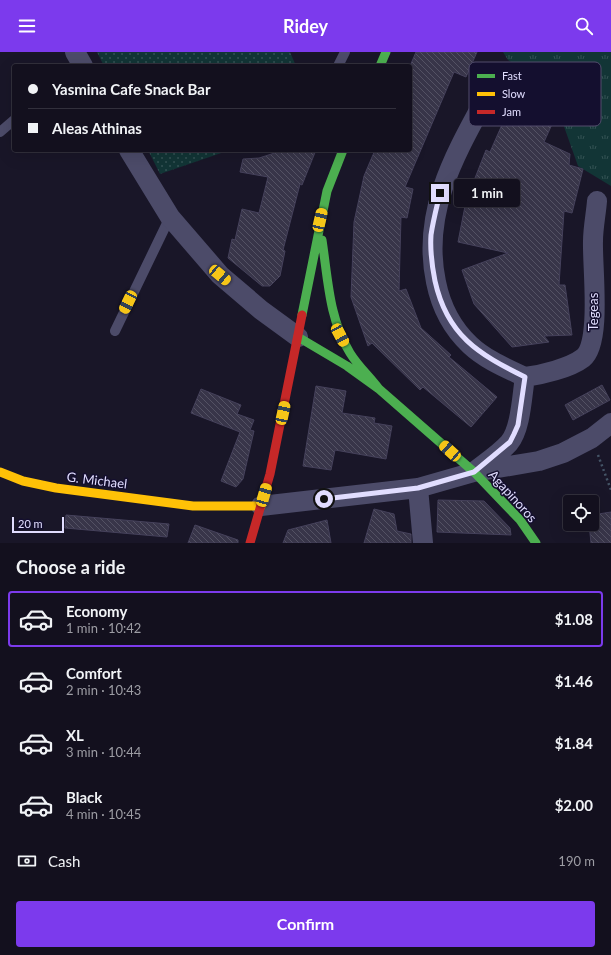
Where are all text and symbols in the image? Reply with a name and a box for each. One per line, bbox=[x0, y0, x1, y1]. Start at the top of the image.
icon: menu bbox=[16, 15, 38, 37]
text: Ridey bbox=[283, 15, 328, 37]
icon: search bbox=[573, 15, 595, 37]
legend bbox=[469, 62, 601, 126]
text: Fast bbox=[502, 69, 522, 82]
text: Yasmina Cafe Snack Bar bbox=[52, 80, 211, 98]
text: Slow bbox=[502, 87, 526, 100]
text: Jam bbox=[502, 105, 521, 118]
text: Aleas Athinas bbox=[52, 119, 142, 137]
callout: 1 min bbox=[454, 179, 520, 207]
route end bbox=[431, 184, 449, 202]
text: 1 min bbox=[471, 185, 503, 201]
car bbox=[311, 207, 329, 233]
car bbox=[207, 263, 233, 287]
car bbox=[117, 289, 139, 315]
street label: Tegeas bbox=[585, 292, 601, 331]
car bbox=[329, 322, 351, 348]
car bbox=[275, 400, 291, 426]
car bbox=[437, 439, 463, 463]
street label: Agapinoros bbox=[485, 467, 541, 526]
street label: G. Michael bbox=[66, 468, 128, 492]
car bbox=[255, 482, 273, 508]
route start bbox=[315, 490, 333, 508]
map controls bbox=[563, 495, 599, 531]
button: locate bbox=[563, 495, 599, 531]
scale bar bbox=[12, 515, 64, 534]
text: 20 m bbox=[18, 517, 43, 530]
text: Choose a ride bbox=[16, 556, 125, 578]
icon: car bbox=[18, 601, 54, 637]
text: Economy bbox=[66, 602, 127, 620]
text: $1.08 bbox=[555, 610, 593, 628]
text: 1 min · 10:42 bbox=[66, 620, 141, 636]
icon: car bbox=[18, 663, 54, 699]
text: Comfort bbox=[66, 664, 122, 682]
text: $1.46 bbox=[555, 672, 593, 690]
text: 2 min · 10:43 bbox=[66, 682, 141, 698]
icon: car bbox=[18, 725, 54, 761]
text: XL bbox=[66, 726, 84, 744]
text: $1.84 bbox=[555, 734, 593, 752]
text: 3 min · 10:44 bbox=[66, 744, 141, 760]
icon: car bbox=[18, 787, 54, 823]
text: Black bbox=[66, 788, 102, 806]
text: $2.00 bbox=[555, 796, 593, 814]
text: 4 min · 10:45 bbox=[66, 806, 141, 822]
icon: cash bbox=[16, 850, 38, 872]
text: Cash bbox=[48, 852, 80, 870]
text: 190 m bbox=[558, 853, 595, 869]
button: Confirm bbox=[16, 901, 595, 947]

